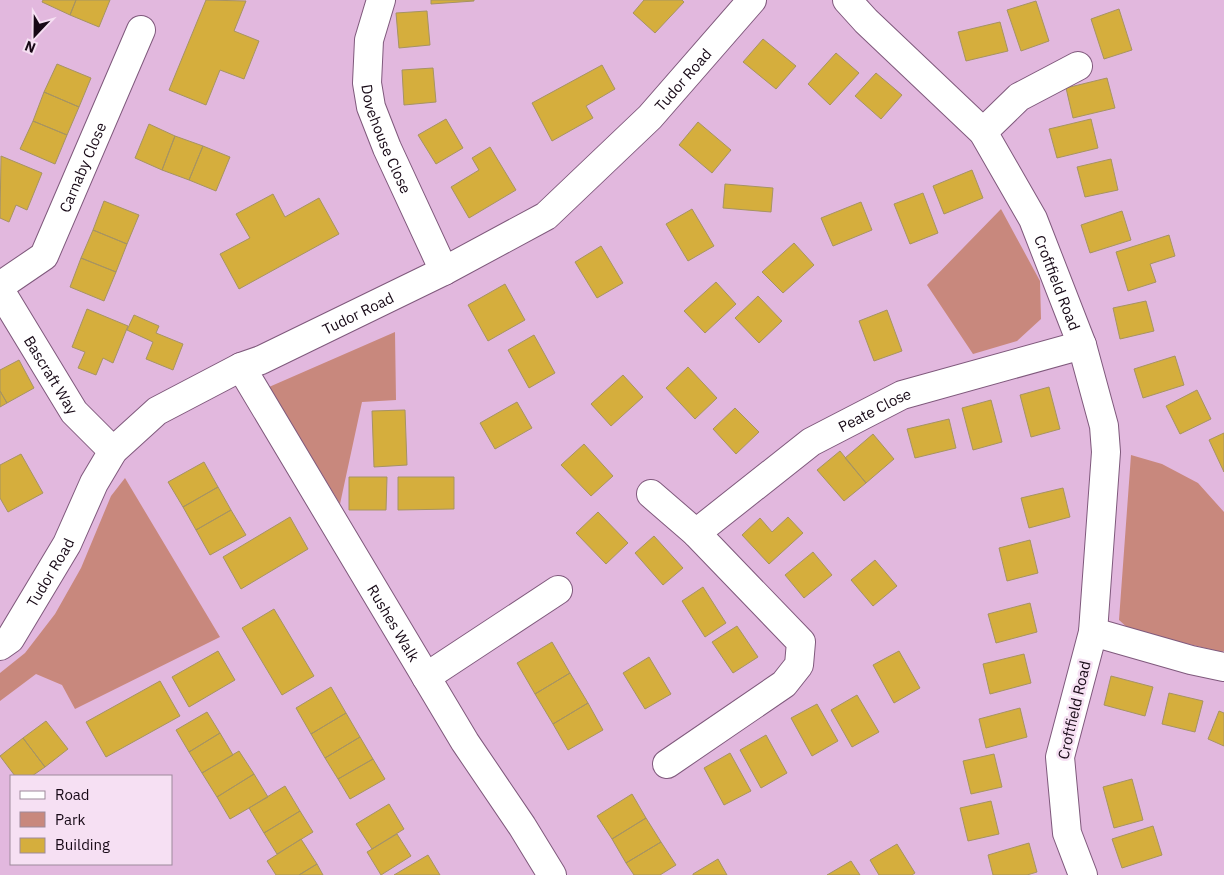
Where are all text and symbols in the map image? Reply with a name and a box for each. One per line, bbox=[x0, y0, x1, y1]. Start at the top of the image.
north arrow bbox=[10, 10, 60, 60]
text: N bbox=[22, 37, 38, 57]
street label: Tudor Road bbox=[650, 44, 715, 115]
street label: Dovehouse Close bbox=[358, 83, 416, 196]
street label: Carnaby Close bbox=[54, 119, 110, 215]
street label: Croftfield Road bbox=[1031, 232, 1085, 333]
street label: Tudor Road bbox=[319, 288, 397, 338]
street label: Bascraft Way bbox=[20, 332, 83, 418]
street label: Peate Close bbox=[835, 384, 913, 436]
street label: Tudor Road bbox=[22, 535, 78, 610]
street label: Rushes Walk bbox=[364, 581, 424, 665]
street label: Croftfield Road bbox=[1053, 659, 1095, 761]
legend bbox=[10, 775, 172, 865]
text: Road bbox=[55, 785, 90, 804]
text: Park bbox=[55, 810, 85, 829]
text: Building bbox=[55, 835, 110, 854]

